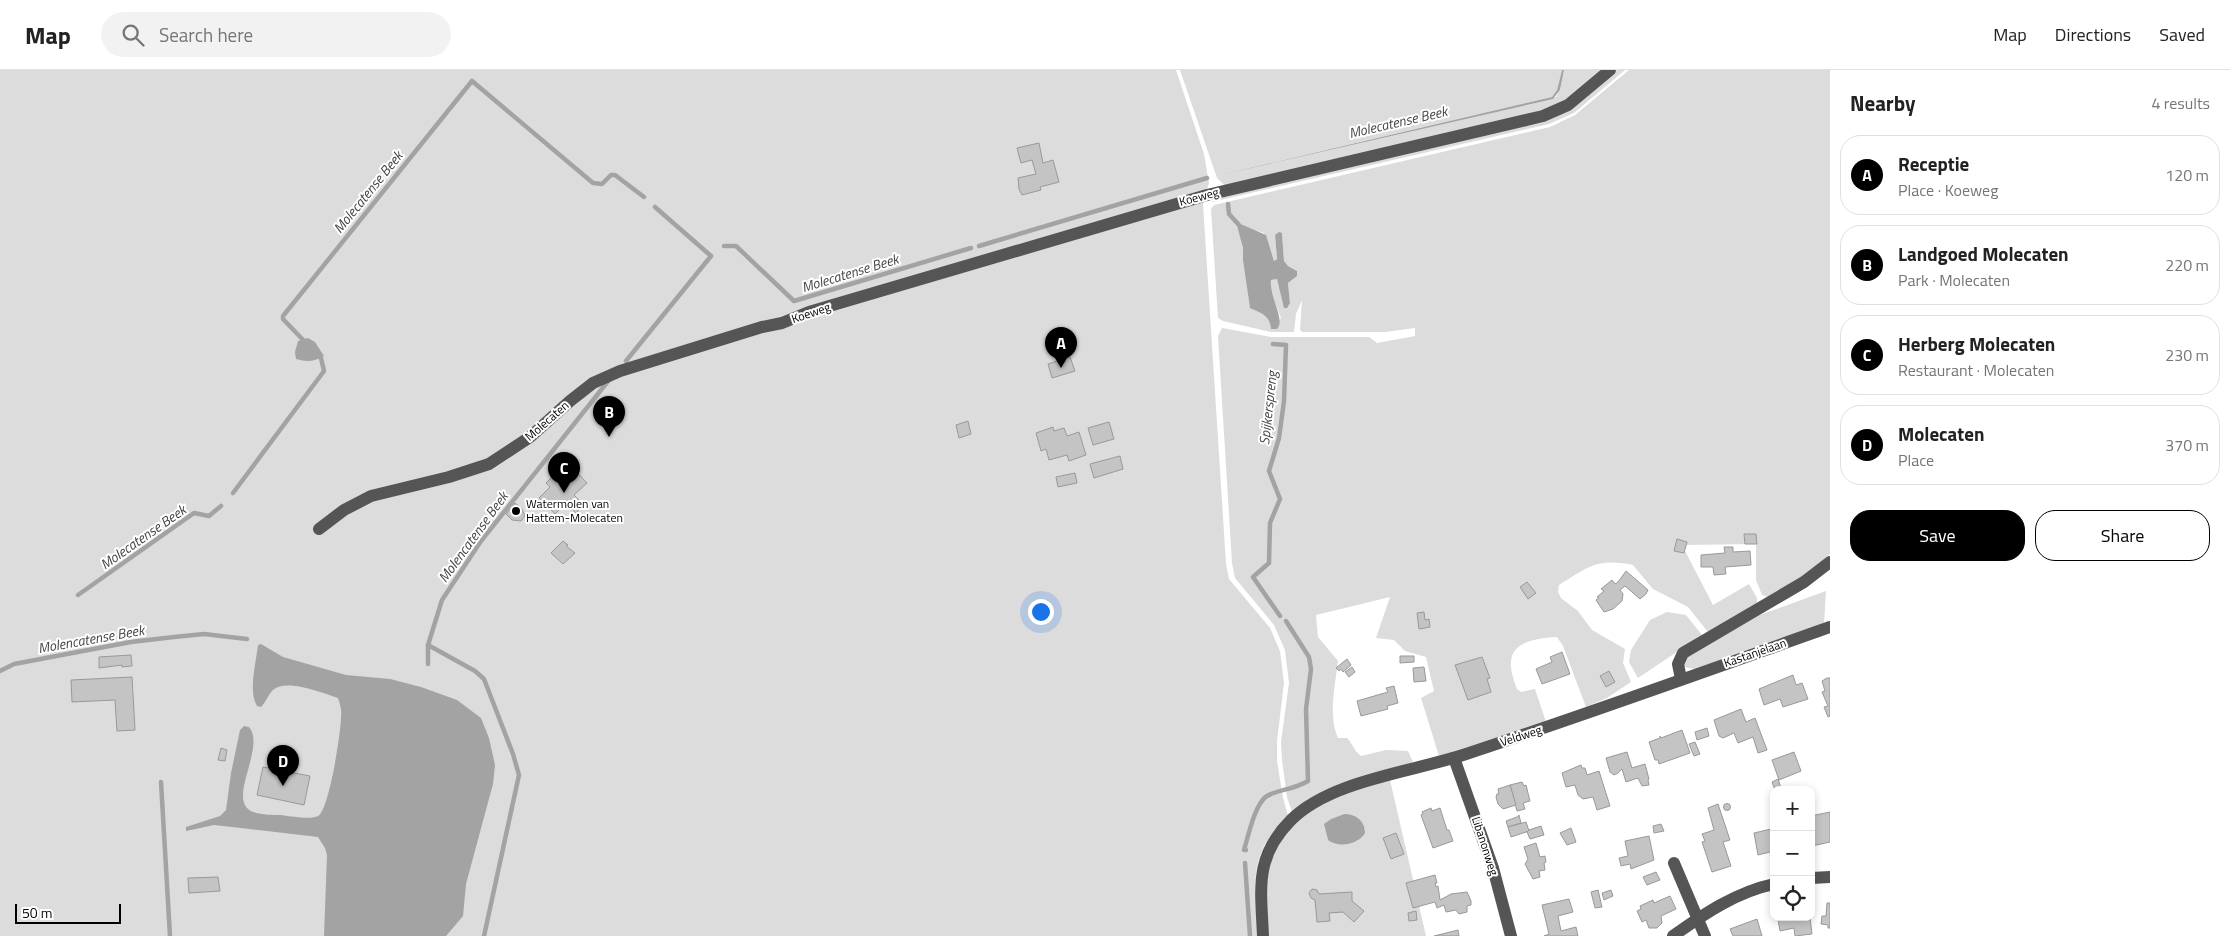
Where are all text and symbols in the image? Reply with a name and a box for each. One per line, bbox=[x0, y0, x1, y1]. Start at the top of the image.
search box bbox=[101, 12, 451, 57]
text: Map bbox=[25, 17, 71, 53]
text: Search here bbox=[159, 20, 253, 49]
icon: search bbox=[119, 21, 147, 49]
text: Map bbox=[1993, 21, 2027, 48]
text: Directions bbox=[2055, 21, 2131, 48]
text: Saved bbox=[2159, 21, 2205, 48]
text: Nearby bbox=[1850, 87, 1915, 119]
text: 4 results bbox=[2151, 91, 2210, 115]
water label: Molecatense Beek bbox=[1347, 100, 1451, 143]
water label: Molecatense Beek bbox=[328, 145, 409, 237]
text: Receptie bbox=[1898, 149, 1969, 178]
text: A bbox=[1862, 163, 1872, 187]
text: 120 m bbox=[2165, 163, 2209, 187]
text: Place · Koeweg bbox=[1898, 178, 1998, 202]
street label: Koeweg bbox=[1177, 182, 1221, 211]
text: Landgoed Molecaten bbox=[1898, 239, 2069, 268]
water label: Molecatense Beek bbox=[799, 247, 903, 297]
text: B bbox=[1862, 253, 1872, 277]
text: 220 m bbox=[2165, 253, 2209, 277]
text: Park · Molecaten bbox=[1898, 268, 2010, 292]
street label: Koeweg bbox=[789, 297, 833, 328]
pin: A bbox=[1045, 327, 1077, 368]
text: Herberg Molecaten bbox=[1898, 329, 2055, 358]
text: C bbox=[1863, 343, 1871, 367]
text: 230 m bbox=[2165, 343, 2209, 367]
text: Restaurant · Molecaten bbox=[1898, 358, 2054, 382]
water label: Spijkerspreng bbox=[1253, 369, 1282, 446]
street label: Molecaten bbox=[520, 396, 573, 445]
pin: B bbox=[593, 396, 625, 437]
text: Molecaten bbox=[1898, 419, 1984, 448]
text: D bbox=[1862, 433, 1872, 457]
text: 370 m bbox=[2165, 433, 2209, 457]
text: Place bbox=[1898, 448, 1934, 472]
pin: C bbox=[548, 452, 580, 493]
water label: Molencatense Beek bbox=[433, 486, 514, 586]
place label: Watermolen van Hattem-Molecaten bbox=[526, 494, 623, 527]
water label: Molecatense Beek bbox=[96, 498, 191, 574]
marker: Watermolen van Hattem-Molecaten bbox=[510, 505, 522, 517]
button: Save bbox=[1850, 510, 2025, 561]
button: Share bbox=[2035, 510, 2210, 561]
your location bbox=[1028, 599, 1054, 625]
water label: Molencatense Beek bbox=[36, 619, 147, 658]
street label: Kastanjelaan bbox=[1721, 633, 1789, 672]
street label: Veldweg bbox=[1497, 720, 1544, 751]
pin: D bbox=[267, 745, 299, 786]
map controls bbox=[1770, 786, 1815, 921]
button: + bbox=[1770, 786, 1815, 831]
street label: Libanonweg bbox=[1467, 814, 1504, 878]
button: − bbox=[1770, 831, 1815, 876]
button: locate bbox=[1770, 876, 1815, 921]
scale bar bbox=[15, 901, 121, 924]
text: 50 m bbox=[22, 902, 52, 923]

